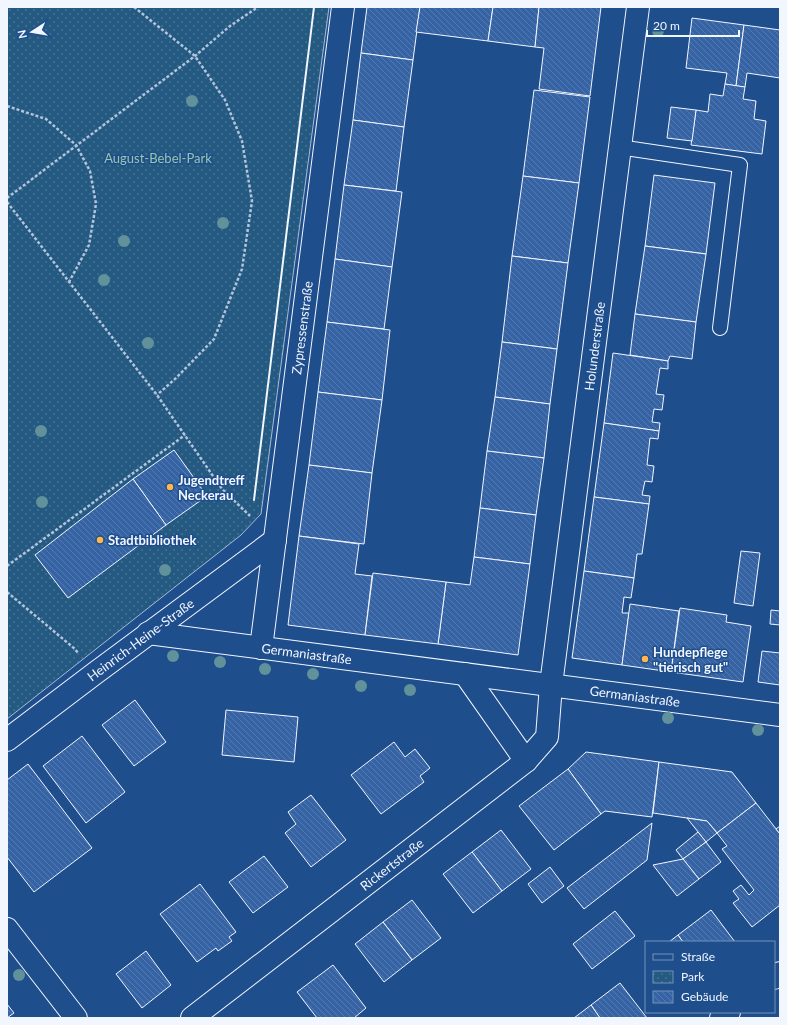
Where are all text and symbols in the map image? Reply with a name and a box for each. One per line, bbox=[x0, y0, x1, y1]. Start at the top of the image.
north arrow bbox=[12, 12, 52, 52]
scale bar bbox=[647, 12, 739, 38]
text: 20 m bbox=[653, 18, 680, 33]
text: N bbox=[14, 29, 29, 40]
park label: August-Bebel-Park bbox=[104, 150, 212, 166]
street label: Zypressenstraße bbox=[288, 280, 316, 375]
street label: Holunderstraße bbox=[581, 301, 608, 392]
place label: Jugendtreff Neckerau bbox=[178, 472, 244, 503]
marker: Jugendtreff Neckerau bbox=[165, 482, 175, 492]
place label: Stadtbibliothek bbox=[108, 532, 197, 548]
marker: Stadtbibliothek bbox=[95, 535, 105, 545]
street label: Heinrich-Heine-Straße bbox=[84, 595, 197, 684]
street label: Germaniastraße bbox=[261, 640, 353, 667]
place label: Hundepflege "tierisch gut" bbox=[653, 644, 728, 675]
marker: Hundepflege "tierisch gut" bbox=[640, 654, 650, 664]
street label: Germaniastraße bbox=[589, 682, 681, 710]
street label: Rickertstraße bbox=[357, 835, 427, 894]
legend bbox=[645, 941, 775, 1013]
text: Straße bbox=[681, 949, 715, 964]
text: Park bbox=[681, 969, 705, 984]
text: Gebäude bbox=[681, 989, 728, 1004]

